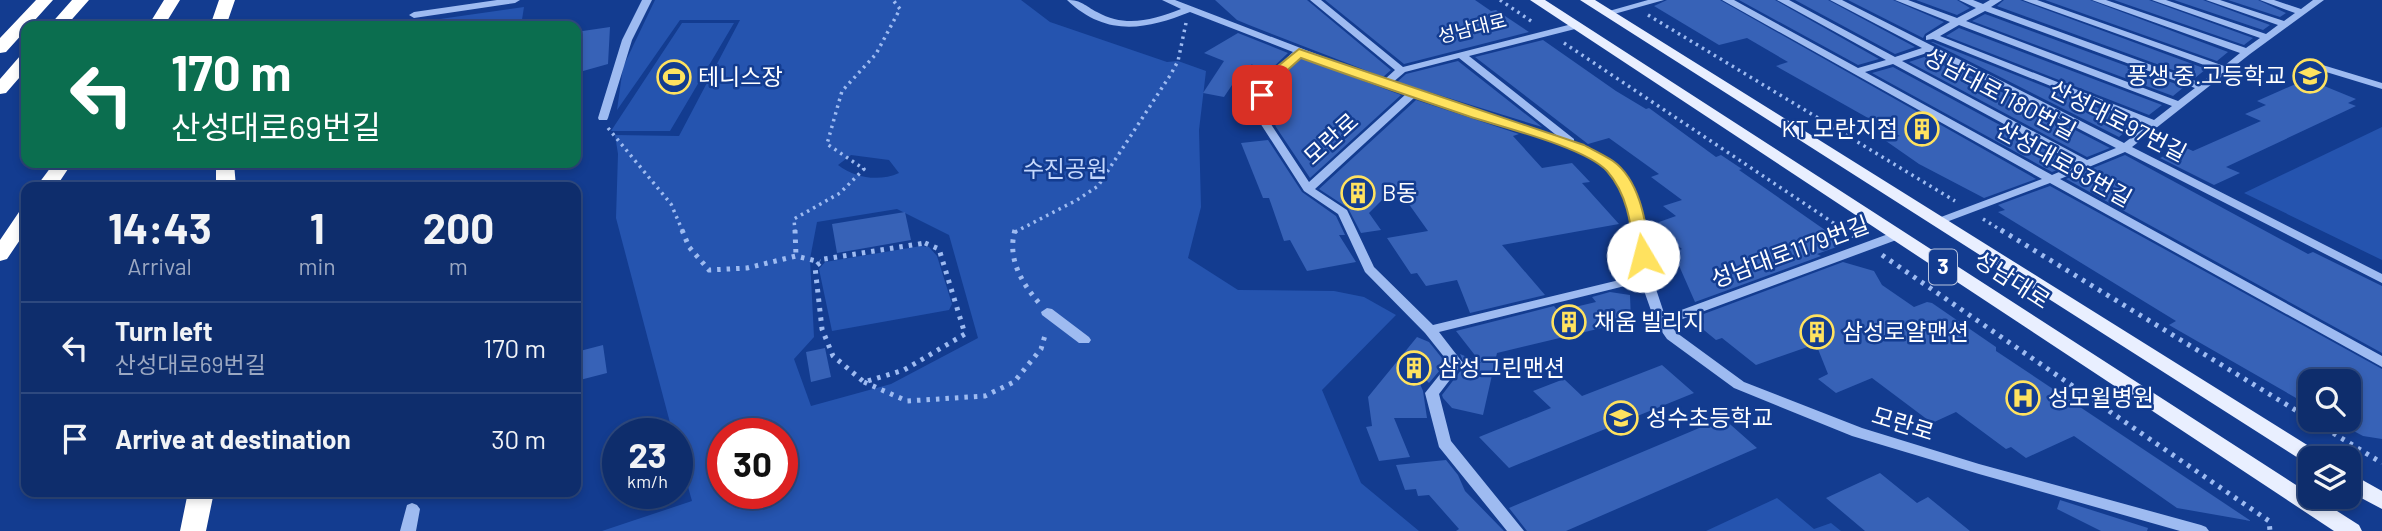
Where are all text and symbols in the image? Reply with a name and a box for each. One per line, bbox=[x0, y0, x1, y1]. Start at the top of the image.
street label: 성남대로 bbox=[1435, 8, 1509, 47]
street label: 성남대로1180번길 bbox=[1920, 41, 2081, 145]
text: 170 m bbox=[171, 42, 291, 101]
icon: left bbox=[56, 49, 147, 140]
school or university icon: 풍생 중.고등학교 bbox=[2291, 57, 2329, 95]
sports icon: 테니스장 bbox=[655, 58, 693, 96]
place label: 풍생 중.고등학교 bbox=[2127, 61, 2286, 89]
place label: 테니스장 bbox=[698, 62, 783, 90]
pin bbox=[1232, 65, 1292, 125]
street label: 산성대로97번길 bbox=[2045, 74, 2192, 167]
icon: arrive bbox=[1243, 76, 1281, 114]
text: 산성대로69번길 bbox=[171, 107, 381, 145]
street label: 모란로 bbox=[1297, 107, 1363, 170]
building icon: KT 모란지점 bbox=[1903, 110, 1941, 148]
place label: KT 모란지점 bbox=[1782, 114, 1898, 142]
street label: 산성대로93번길 bbox=[1992, 114, 2137, 212]
park label: 수진공원 bbox=[1023, 154, 1107, 182]
building icon: B동 bbox=[1339, 174, 1377, 212]
place label: B동 bbox=[1382, 178, 1418, 206]
text: 14:43 bbox=[108, 202, 212, 252]
text: 1 bbox=[310, 202, 325, 252]
text: 200 bbox=[423, 202, 494, 252]
street label: 성남대로1179번길 bbox=[1707, 210, 1872, 293]
position arrow bbox=[1606, 219, 1680, 293]
street label: 성남대로 bbox=[1969, 244, 2056, 314]
road number: 3 bbox=[1929, 250, 1957, 284]
text: Arrival bbox=[128, 252, 192, 280]
text: min bbox=[298, 252, 336, 280]
text: m bbox=[449, 252, 468, 280]
building icon: 채움 빌리지 bbox=[1550, 303, 1588, 341]
place label: 채움 빌리지 bbox=[1594, 307, 1704, 335]
building icon: 삼성로얄맨션 bbox=[1798, 313, 1836, 351]
text: Turn left bbox=[115, 315, 213, 346]
place label: 삼성로얄맨션 bbox=[1842, 317, 1969, 345]
icon: left bbox=[56, 329, 94, 367]
text: 170 m bbox=[483, 332, 546, 363]
building icon: 삼성그린맨션 bbox=[1395, 349, 1433, 387]
text: 산성대로69번길 bbox=[115, 350, 266, 378]
place label: 삼성그린맨션 bbox=[1438, 353, 1565, 381]
map controls bbox=[2298, 369, 2361, 509]
button: search bbox=[2298, 369, 2361, 432]
hospital icon: 성모윌병원 bbox=[2004, 379, 2042, 417]
place label: 성모윌병원 bbox=[2048, 383, 2154, 411]
school or university icon: 성수초등학교 bbox=[1602, 399, 1640, 437]
street label: 모란로 bbox=[1869, 400, 1938, 446]
place label: 성수초등학교 bbox=[1646, 403, 1773, 431]
speed limit sign: 30 bbox=[707, 418, 798, 509]
icon: arrive bbox=[56, 420, 94, 458]
text: Arrive at destination bbox=[115, 423, 351, 454]
text: 30 m bbox=[491, 423, 546, 454]
text: 23 bbox=[628, 433, 667, 475]
button: layers bbox=[2298, 446, 2361, 509]
text: km/h bbox=[627, 470, 668, 492]

